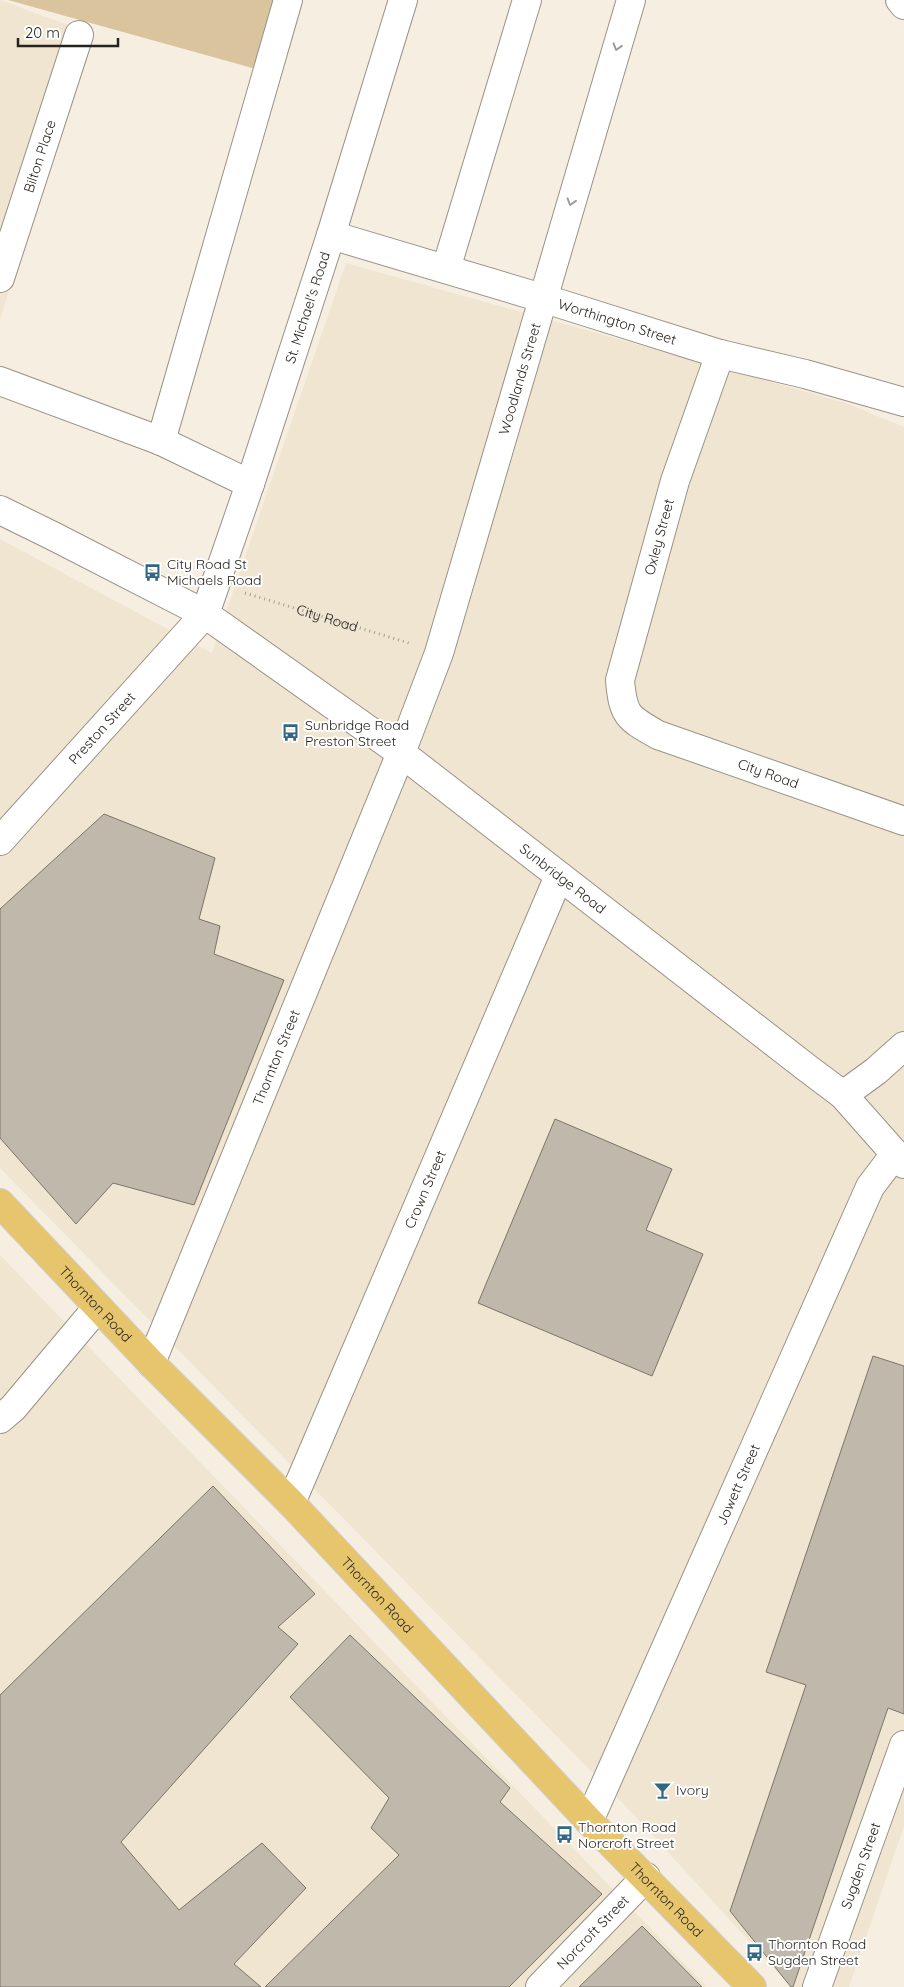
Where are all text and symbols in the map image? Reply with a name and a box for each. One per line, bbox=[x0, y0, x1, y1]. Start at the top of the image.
scale bar bbox=[18, 15, 118, 47]
text: 20 m bbox=[25, 23, 60, 42]
one-way arrow bbox=[613, 42, 623, 50]
street label: Bilton Place bbox=[19, 117, 60, 195]
one-way arrow bbox=[566, 198, 576, 206]
street label: St. Michael's Road bbox=[281, 249, 334, 366]
street label: Worthington Street bbox=[556, 295, 679, 349]
street label: Woodlands Street bbox=[495, 321, 545, 437]
street label: Oxley Street bbox=[640, 497, 678, 577]
place label: City Road St Michaels Road bbox=[167, 555, 262, 589]
bus stop icon: City Road St Michaels Road bbox=[143, 562, 163, 582]
street label: City Road bbox=[294, 600, 360, 636]
street label: Preston Street bbox=[65, 688, 139, 768]
place label: Sunbridge Road Preston Street bbox=[305, 716, 409, 750]
bus stop icon: Sunbridge Road Preston Street bbox=[281, 723, 301, 743]
street label: City Road bbox=[735, 755, 801, 793]
street label: Sunbridge Road bbox=[516, 839, 610, 918]
street label: Thornton Street bbox=[249, 1007, 304, 1108]
street label: Crown Street bbox=[400, 1147, 450, 1231]
street label: Thornton Road bbox=[55, 1262, 136, 1346]
street label: Jowett Street bbox=[712, 1441, 764, 1528]
street label: Thornton Road bbox=[337, 1553, 417, 1637]
bar icon: Ivory bbox=[652, 1780, 672, 1800]
place label: Ivory bbox=[676, 1781, 709, 1799]
place label: Thornton Road Norcroft Street bbox=[578, 1818, 676, 1852]
street label: Sugden Street bbox=[837, 1820, 885, 1911]
bus stop icon: Thornton Road Norcroft Street bbox=[554, 1825, 574, 1845]
street label: Thornton Road bbox=[625, 1858, 707, 1941]
street label: Norcroft Street bbox=[553, 1891, 633, 1973]
place label: Thornton Road Sugden Street bbox=[768, 1935, 866, 1969]
bus stop icon: Thornton Road Sugden Street bbox=[744, 1942, 764, 1962]

